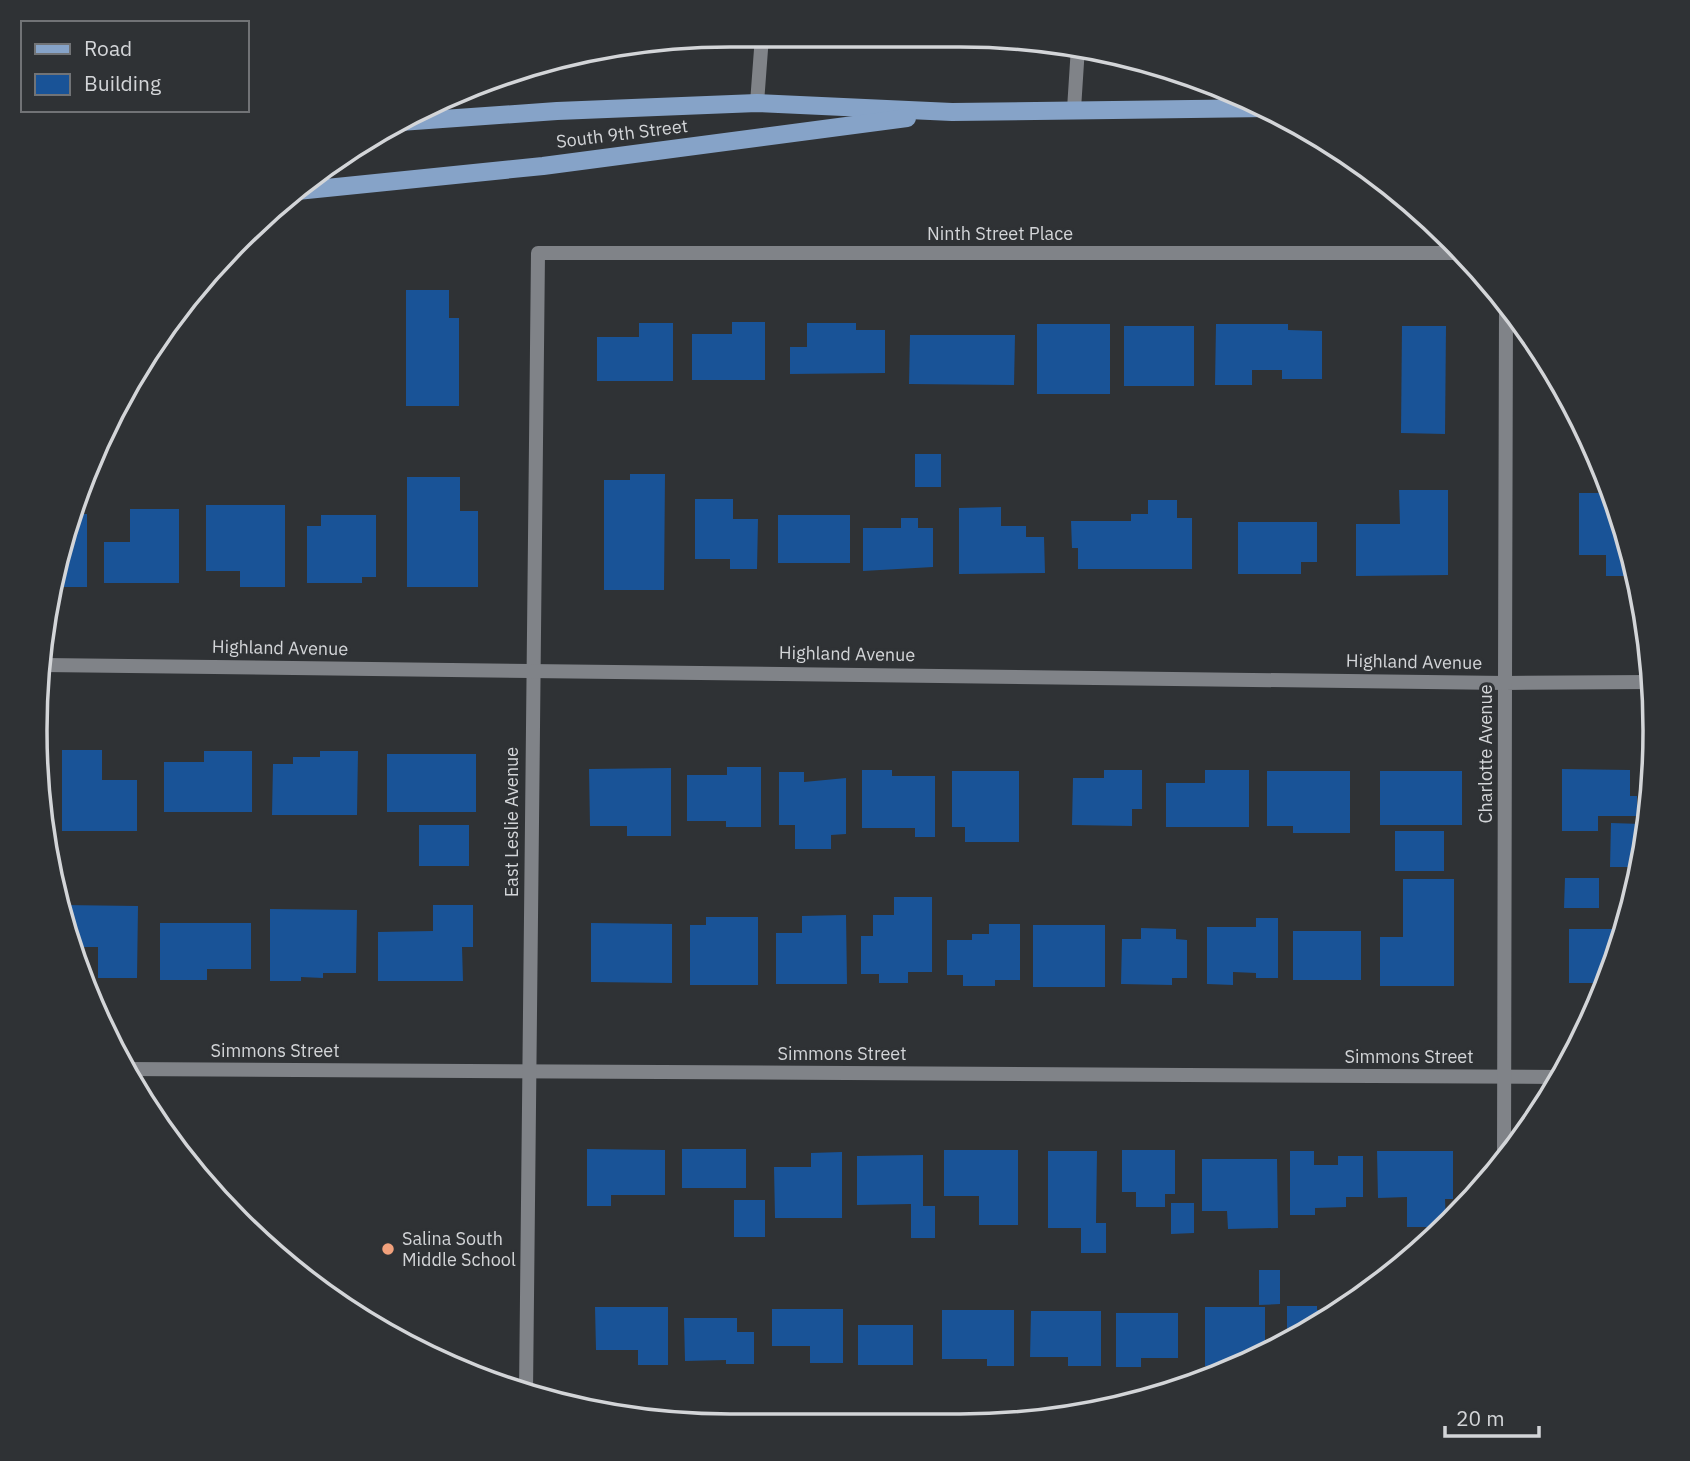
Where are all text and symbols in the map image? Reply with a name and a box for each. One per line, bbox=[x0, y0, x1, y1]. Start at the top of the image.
legend bbox=[21, 21, 248, 112]
text: Road bbox=[84, 34, 132, 62]
text: Building bbox=[84, 69, 161, 97]
street label: South 9th Street bbox=[555, 114, 689, 153]
street label: Ninth Street Place bbox=[927, 222, 1073, 245]
street label: Highland Avenue bbox=[212, 635, 349, 660]
street label: Highland Avenue bbox=[779, 641, 916, 666]
street label: Highland Avenue bbox=[1346, 649, 1483, 674]
street label: Charlotte Avenue bbox=[1474, 684, 1497, 824]
street label: East Leslie Avenue bbox=[500, 747, 523, 897]
street label: Simmons Street bbox=[210, 1039, 340, 1062]
street label: Simmons Street bbox=[777, 1042, 907, 1065]
street label: Simmons Street bbox=[1344, 1045, 1474, 1068]
place label: Salina South Middle School bbox=[402, 1227, 516, 1271]
marker: Salina South Middle School bbox=[380, 1241, 396, 1257]
scale bar bbox=[1445, 1394, 1540, 1438]
text: 20 m bbox=[1456, 1404, 1505, 1432]

